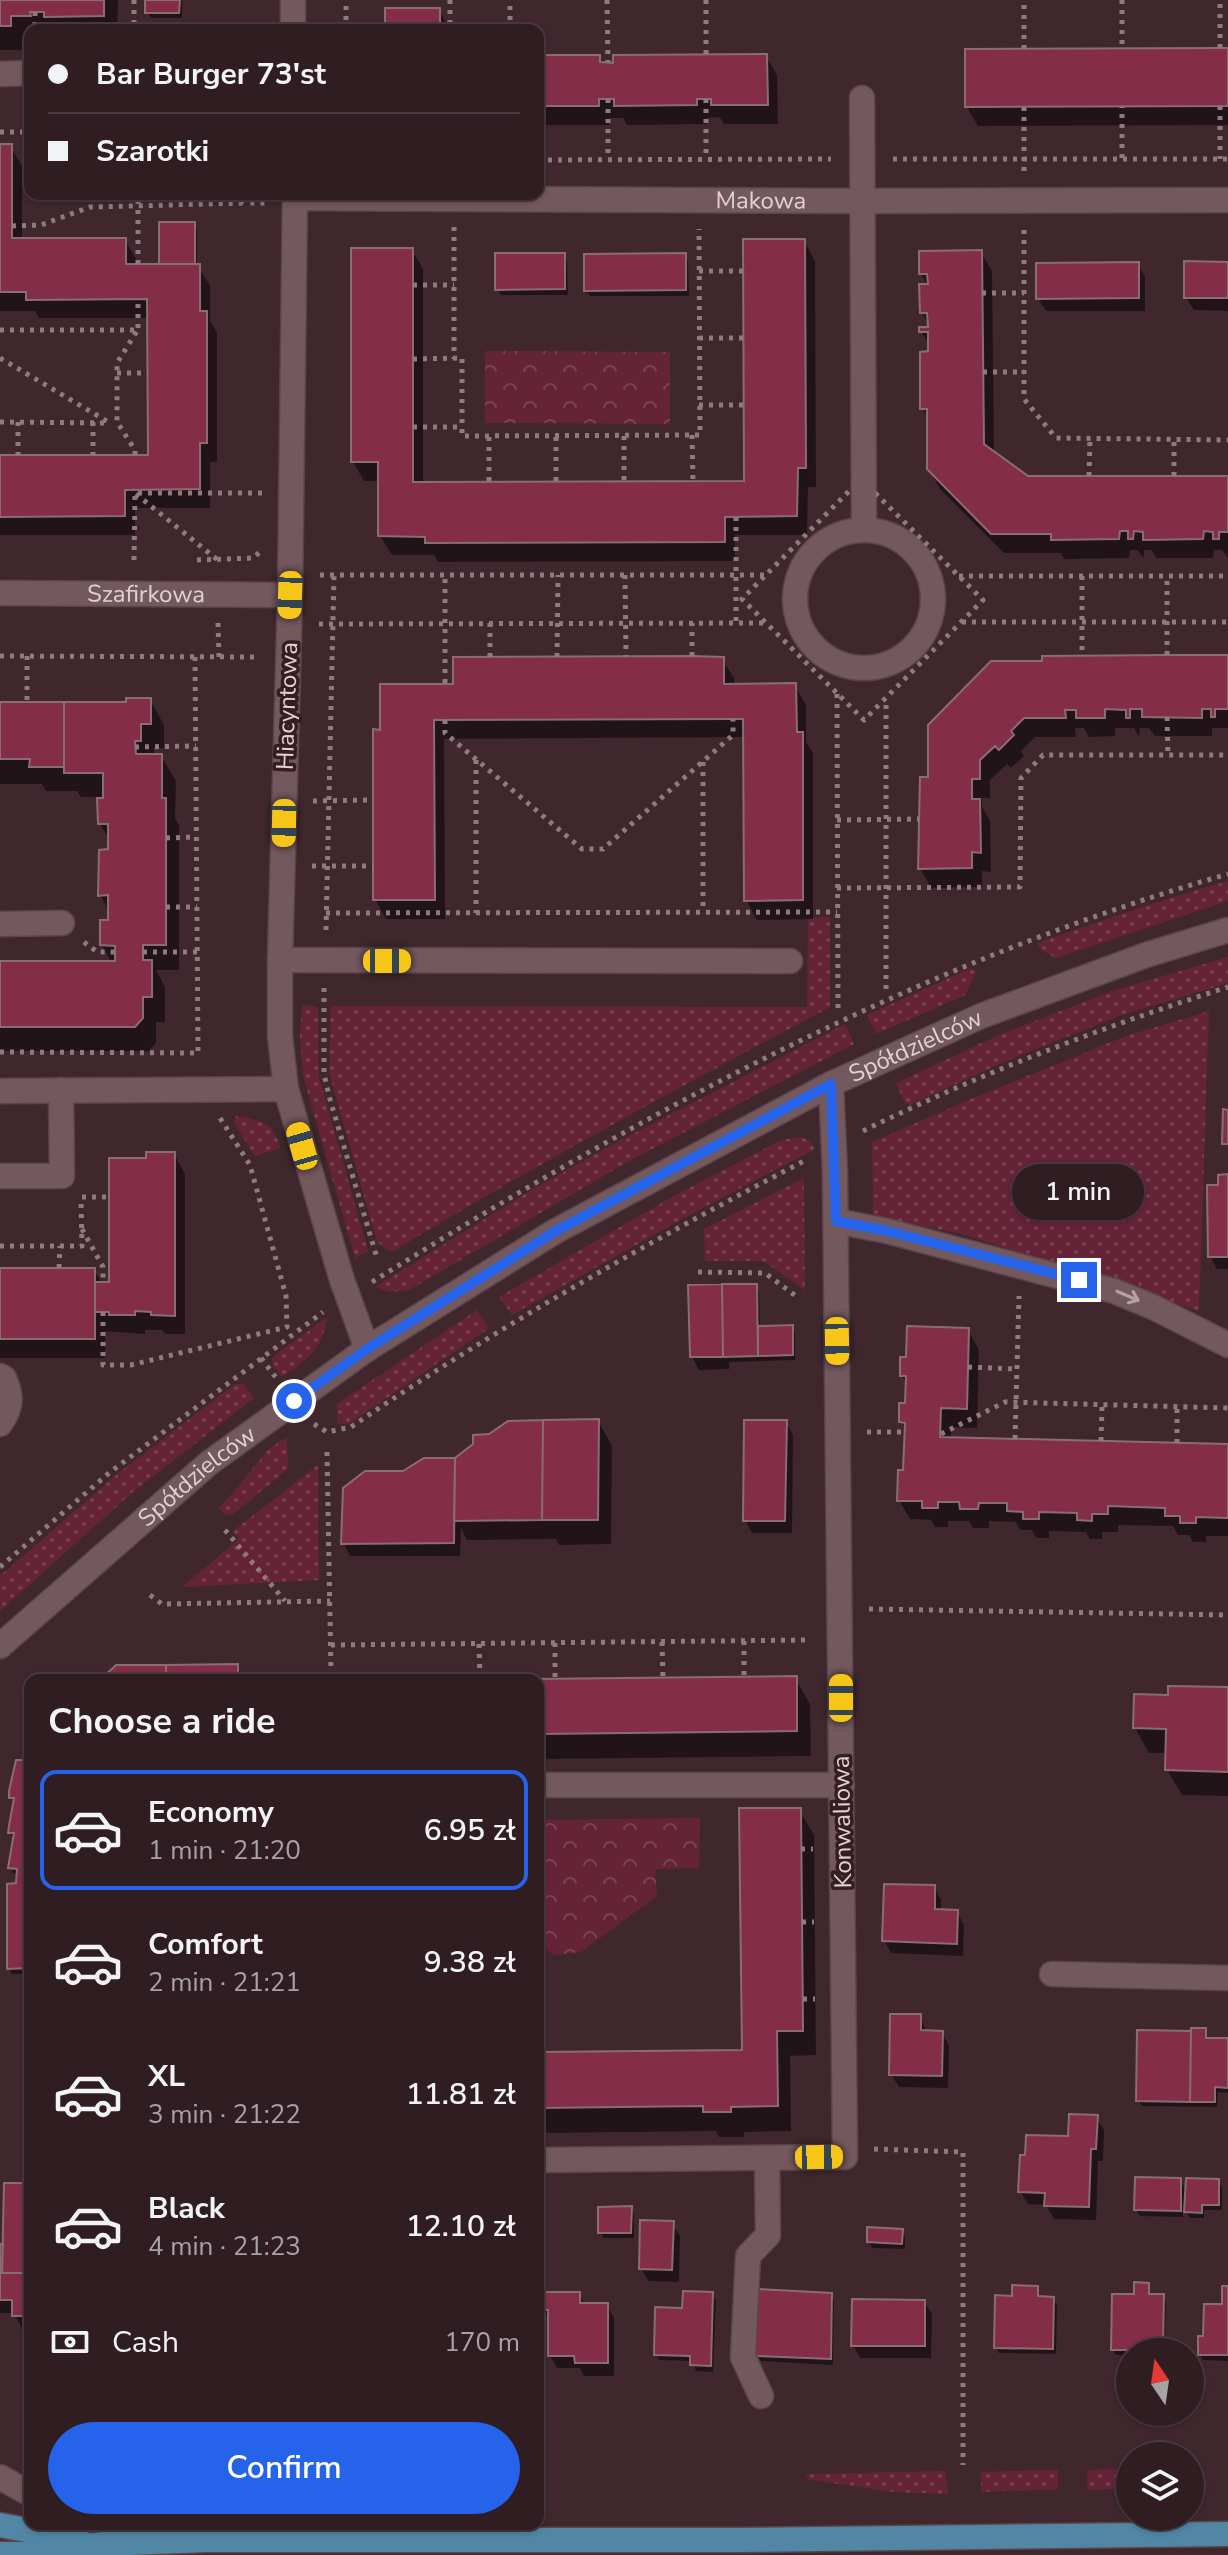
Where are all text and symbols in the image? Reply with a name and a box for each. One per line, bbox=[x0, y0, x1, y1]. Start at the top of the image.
text: Bar Burger 73'st bbox=[96, 54, 326, 95]
text: Szarotki bbox=[96, 131, 209, 172]
street label: Makowa bbox=[715, 184, 806, 217]
car bbox=[277, 571, 303, 619]
street label: Szafirkowa bbox=[87, 578, 205, 610]
street label: Hiacyntowa bbox=[269, 642, 305, 770]
car bbox=[272, 799, 296, 847]
car bbox=[363, 949, 411, 973]
street label: Spółdzielców bbox=[843, 1001, 988, 1090]
car bbox=[284, 1120, 320, 1172]
callout: 1 min bbox=[1013, 1164, 1145, 1220]
text: 1 min bbox=[1045, 1174, 1111, 1209]
route end bbox=[1061, 1262, 1097, 1298]
one-way arrow bbox=[1115, 1290, 1140, 1305]
car bbox=[825, 1317, 849, 1365]
route start bbox=[276, 1383, 312, 1419]
street label: Spółdzielców bbox=[131, 1418, 262, 1534]
car bbox=[829, 1674, 853, 1722]
text: Choose a ride bbox=[48, 1697, 276, 1746]
street label: Konwaliowa bbox=[825, 1755, 859, 1889]
text: Economy bbox=[148, 1792, 274, 1833]
icon: car bbox=[52, 1794, 124, 1866]
text: 6.95 zł bbox=[424, 1810, 516, 1851]
text: 1 min · 21:20 bbox=[148, 1833, 301, 1868]
text: Comfort bbox=[148, 1924, 263, 1965]
icon: car bbox=[52, 1926, 124, 1998]
text: 9.38 zł bbox=[424, 1942, 516, 1983]
text: 2 min · 21:21 bbox=[148, 1965, 301, 2000]
text: XL bbox=[148, 2056, 185, 2097]
icon: car bbox=[52, 2058, 124, 2130]
text: 11.81 zł bbox=[406, 2074, 516, 2115]
text: 3 min · 21:22 bbox=[148, 2097, 301, 2132]
car bbox=[795, 2145, 843, 2169]
text: Black bbox=[148, 2188, 225, 2229]
icon: car bbox=[52, 2190, 124, 2262]
text: 12.10 zł bbox=[406, 2206, 516, 2247]
text: 4 min · 21:23 bbox=[148, 2229, 301, 2264]
icon: cash bbox=[48, 2320, 92, 2364]
text: Cash bbox=[112, 2322, 179, 2363]
text: 170 m bbox=[444, 2325, 520, 2360]
north arrow bbox=[1116, 2338, 1204, 2426]
map controls bbox=[1116, 2338, 1204, 2530]
button: Confirm bbox=[48, 2422, 520, 2514]
button: layers bbox=[1116, 2442, 1204, 2530]

